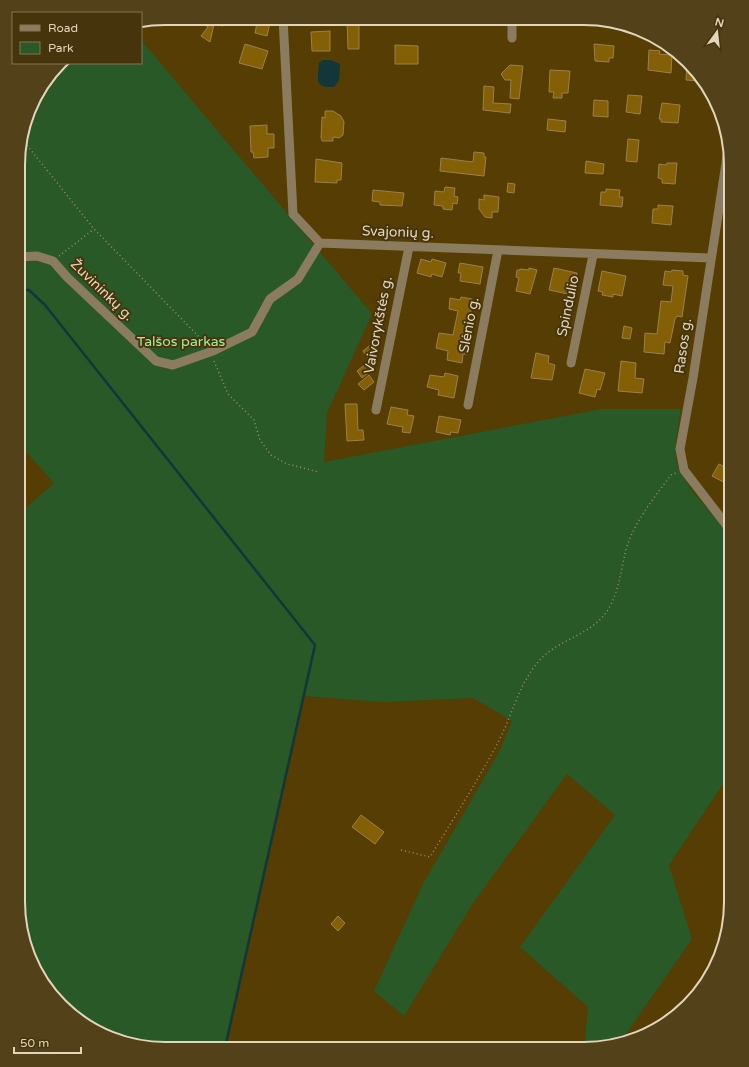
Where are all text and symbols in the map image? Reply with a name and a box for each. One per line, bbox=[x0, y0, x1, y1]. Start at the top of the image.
legend bbox=[12, 12, 142, 64]
north arrow bbox=[697, 12, 737, 52]
text: N bbox=[714, 15, 725, 30]
text: Road bbox=[48, 21, 78, 35]
text: Park bbox=[48, 41, 74, 55]
street label: Svajonių g. bbox=[362, 222, 434, 242]
street label: Žuvininkų g. bbox=[67, 256, 137, 324]
street label: Spindulio bbox=[553, 274, 583, 338]
street label: Vaivorykštės g. bbox=[360, 275, 396, 375]
street label: Slėnio g. bbox=[455, 296, 483, 354]
street label: Rasos g. bbox=[671, 317, 695, 375]
park label: Talšos parkas bbox=[137, 333, 226, 350]
scale bar bbox=[14, 1029, 81, 1055]
text: 50 m bbox=[20, 1036, 49, 1050]

